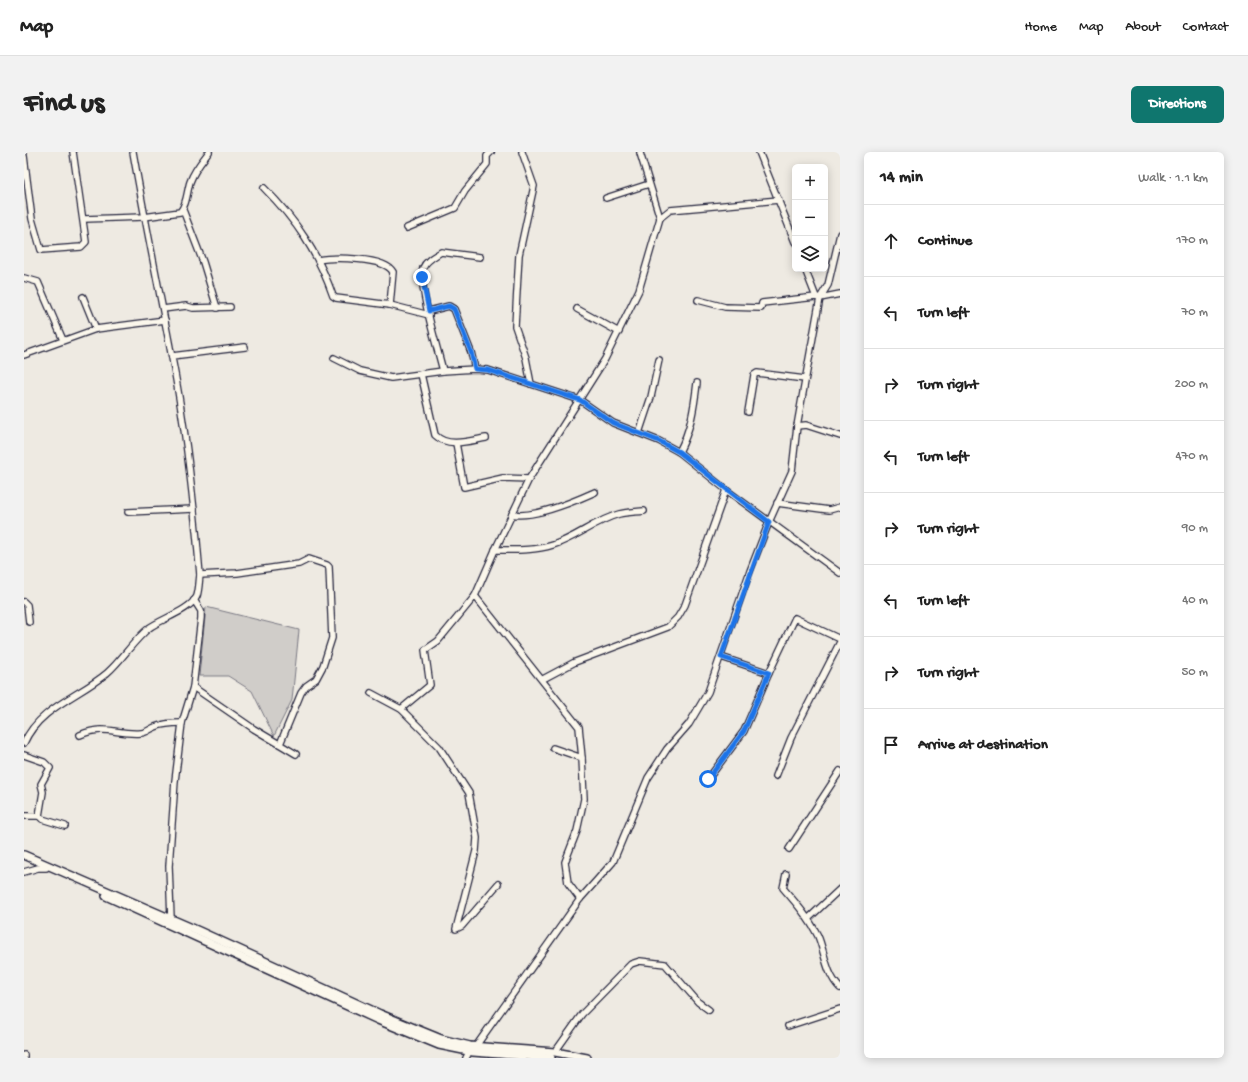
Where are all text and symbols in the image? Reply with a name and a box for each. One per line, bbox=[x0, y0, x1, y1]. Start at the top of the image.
text: Map bbox=[20, 16, 53, 39]
text: Home bbox=[1025, 19, 1057, 36]
text: Map bbox=[1079, 19, 1103, 36]
text: About bbox=[1125, 19, 1161, 36]
text: Contact bbox=[1183, 19, 1228, 36]
button: Directions bbox=[1131, 86, 1224, 123]
text: Find us bbox=[24, 88, 104, 121]
map controls bbox=[792, 164, 828, 272]
button: + bbox=[792, 164, 828, 200]
text: 14 min bbox=[880, 168, 923, 188]
text: Walk · 1.1 km bbox=[1138, 171, 1208, 186]
button: − bbox=[792, 200, 828, 236]
icon: ahead bbox=[880, 230, 902, 252]
text: Continue bbox=[918, 232, 972, 250]
text: 170 m bbox=[1176, 233, 1208, 248]
button: layers bbox=[792, 236, 828, 272]
route end bbox=[413, 268, 431, 286]
icon: left bbox=[880, 302, 902, 324]
text: Turn left bbox=[918, 304, 969, 322]
text: 70 m bbox=[1182, 305, 1208, 320]
icon: right bbox=[880, 374, 902, 396]
text: Turn right bbox=[918, 376, 978, 394]
text: 200 m bbox=[1175, 377, 1208, 392]
icon: left bbox=[880, 446, 902, 468]
text: Turn left bbox=[918, 448, 969, 466]
text: 470 m bbox=[1175, 449, 1208, 464]
icon: right bbox=[880, 518, 902, 540]
text: Turn right bbox=[918, 520, 978, 538]
text: 90 m bbox=[1182, 521, 1208, 536]
icon: left bbox=[880, 590, 902, 612]
text: Turn left bbox=[918, 592, 969, 610]
text: 40 m bbox=[1182, 593, 1208, 608]
icon: right bbox=[880, 662, 902, 684]
text: Turn right bbox=[918, 664, 978, 682]
text: 50 m bbox=[1181, 665, 1208, 680]
icon: arrive bbox=[880, 734, 902, 756]
text: Arrive at destination bbox=[918, 736, 1048, 754]
route start bbox=[699, 770, 717, 788]

